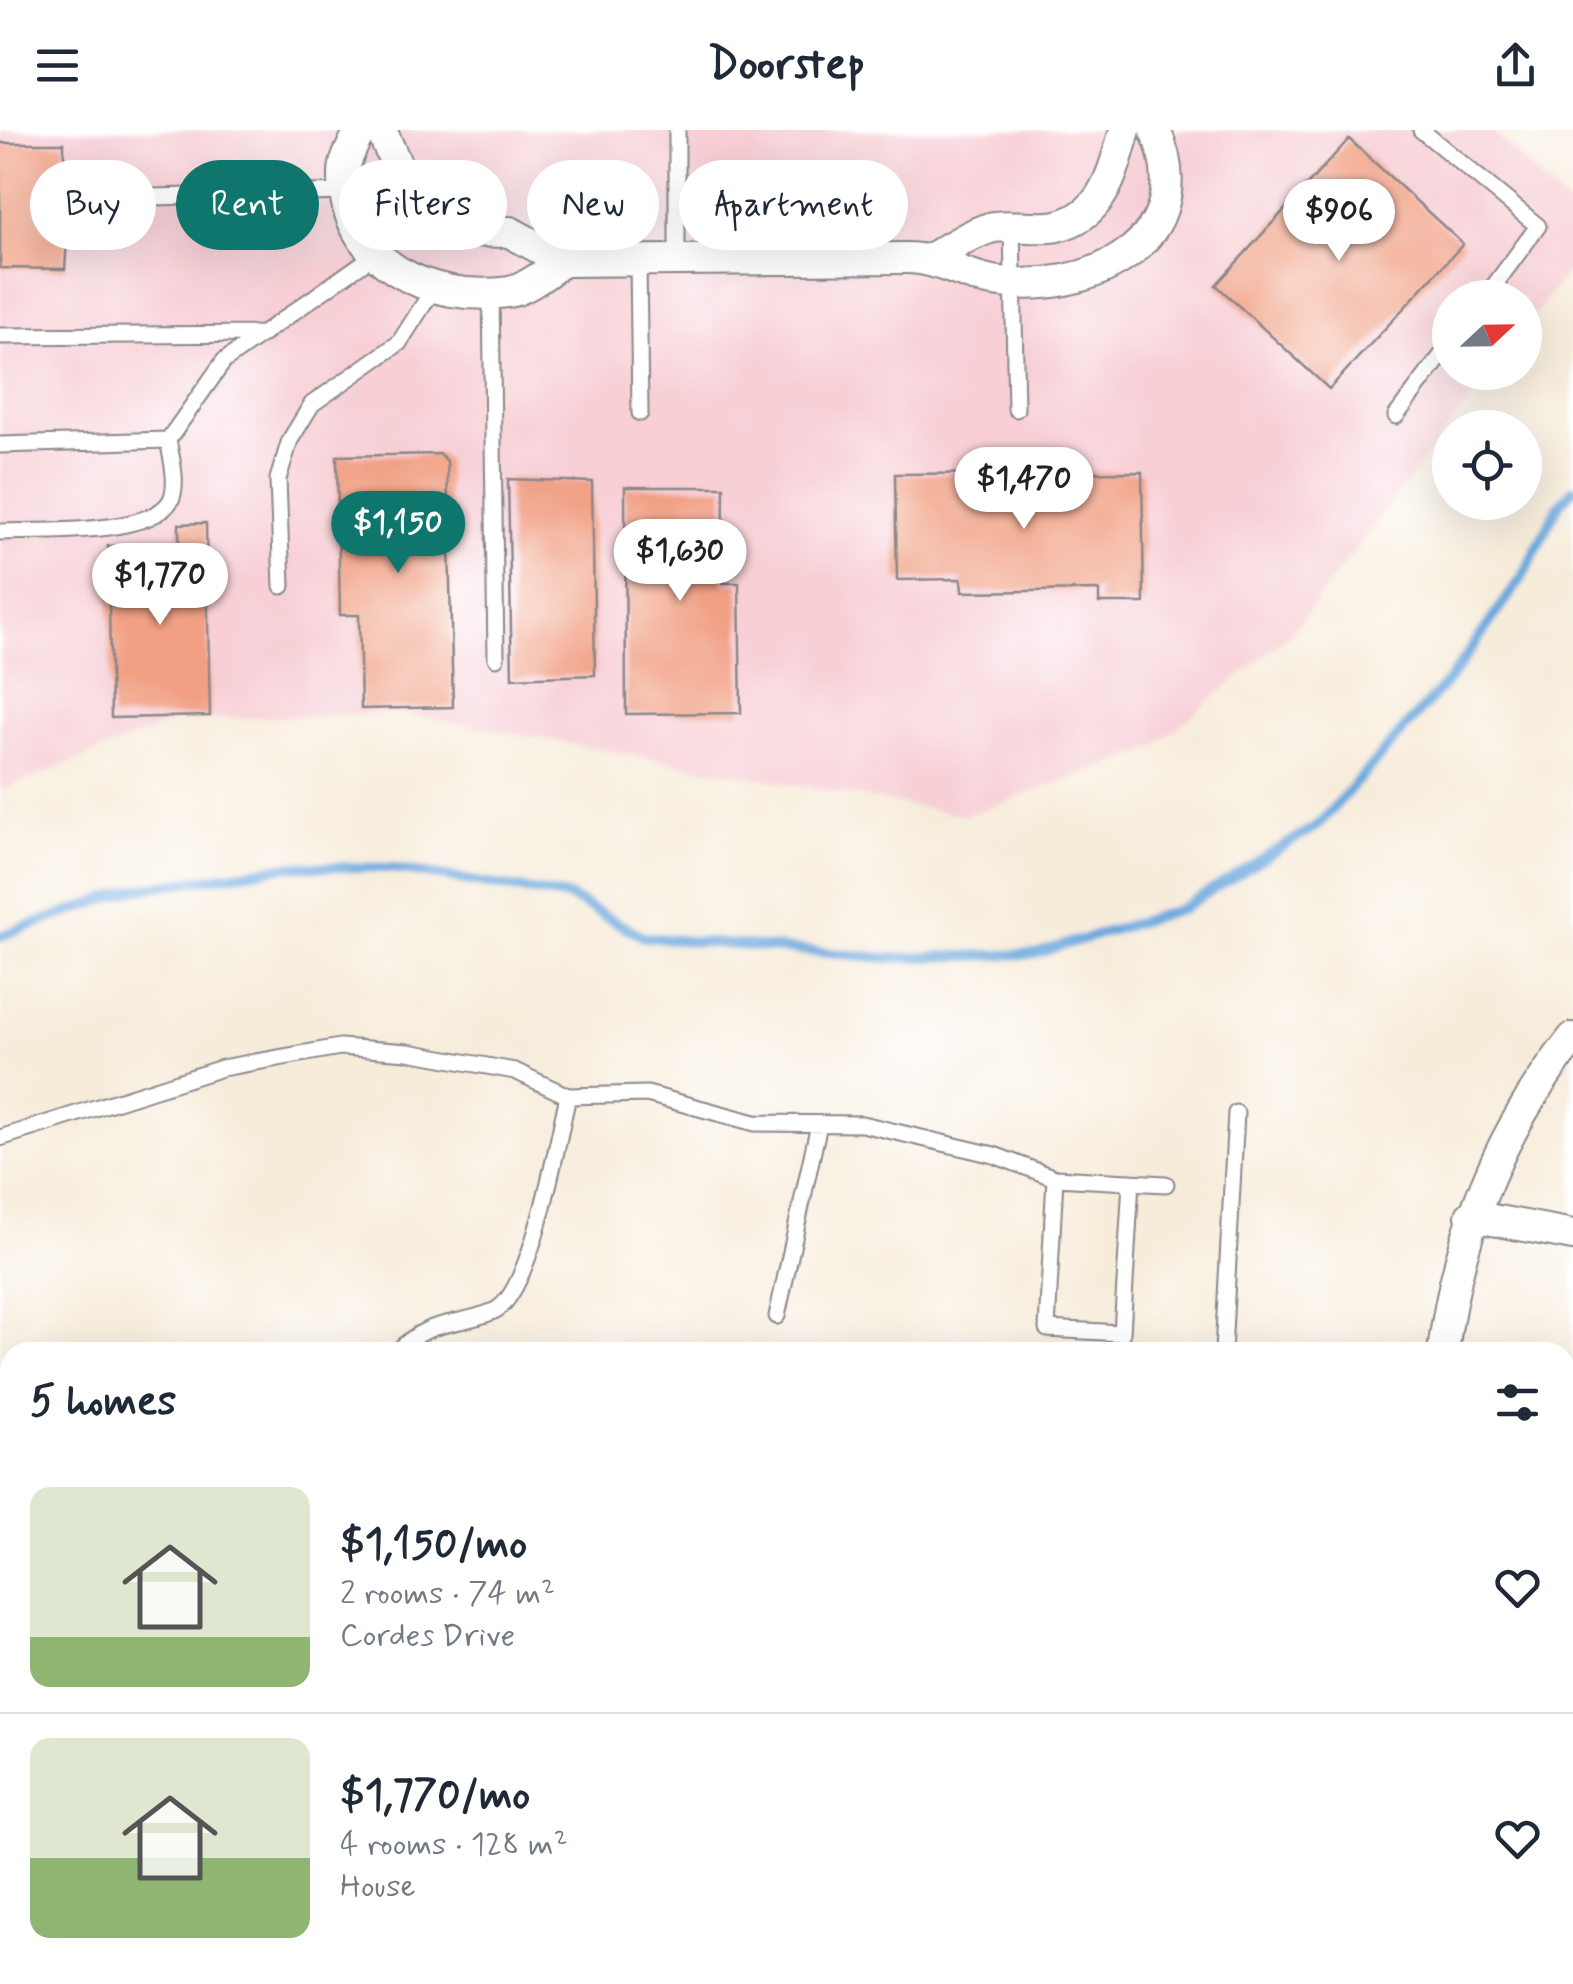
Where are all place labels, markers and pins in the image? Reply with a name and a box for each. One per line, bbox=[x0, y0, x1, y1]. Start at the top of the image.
pin: $906 bbox=[1280, 179, 1398, 264]
pin: $1,470 bbox=[943, 447, 1105, 532]
pin: $1,150 bbox=[317, 491, 479, 576]
pin: $1,630 bbox=[599, 519, 761, 604]
pin: $1,770 bbox=[79, 543, 241, 628]

